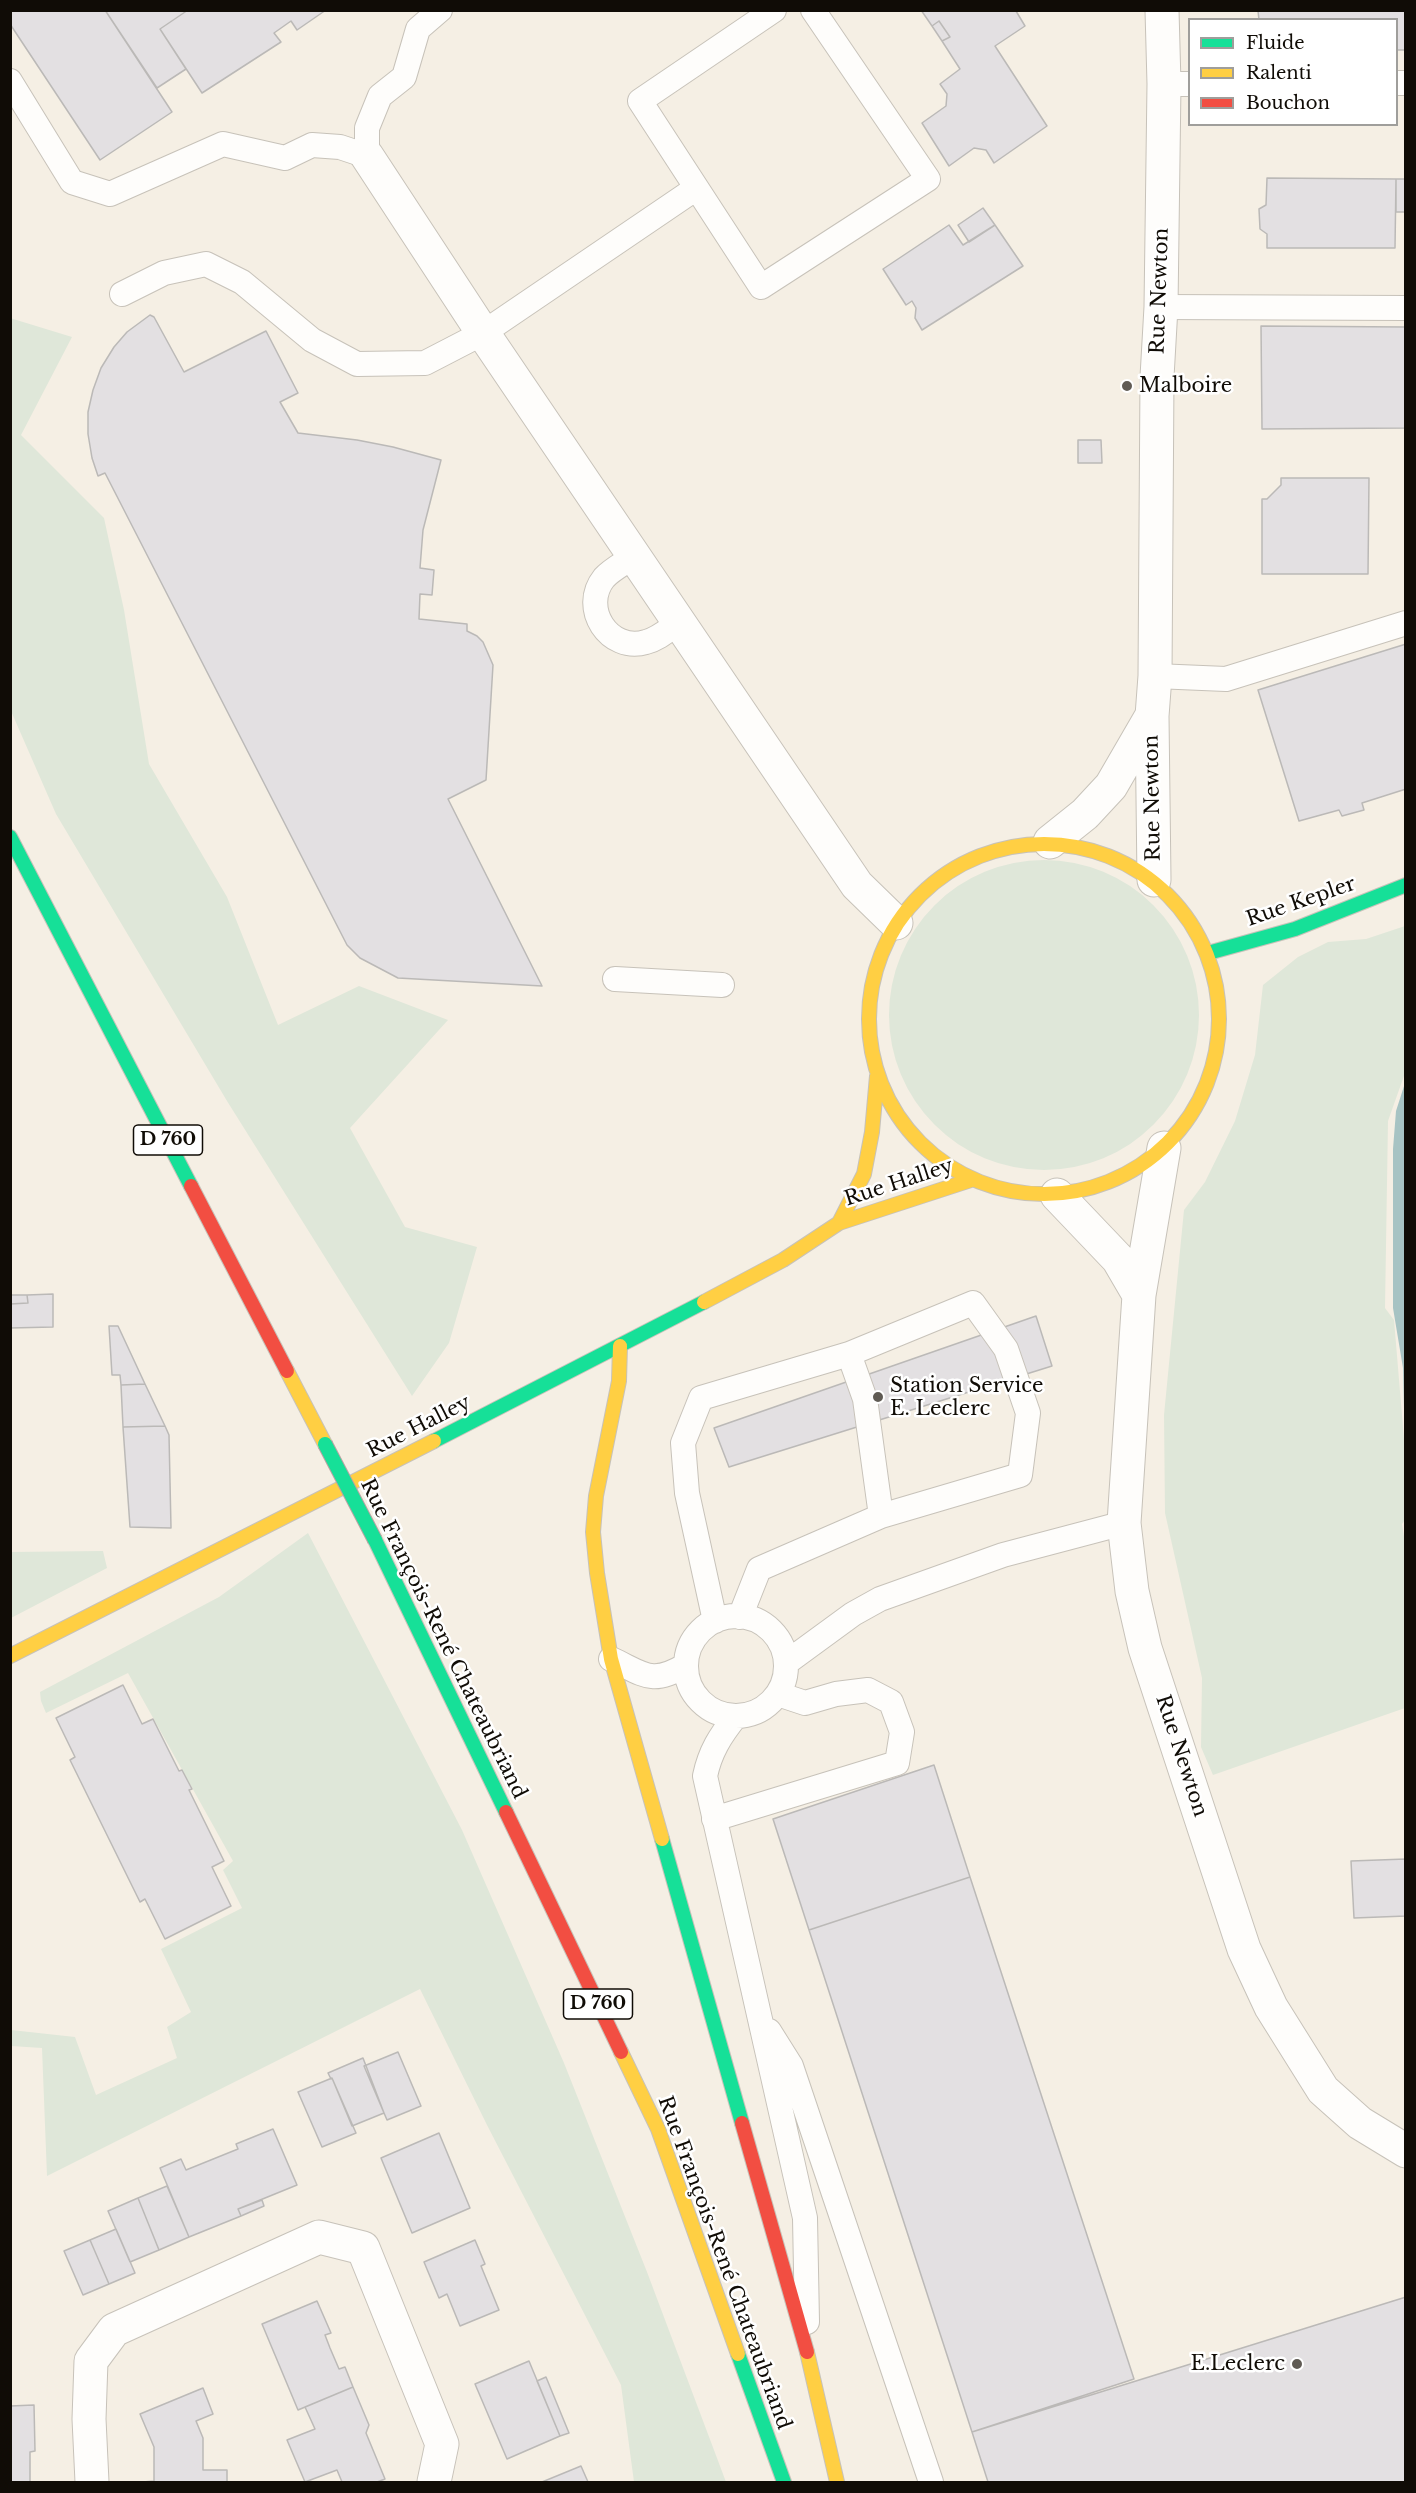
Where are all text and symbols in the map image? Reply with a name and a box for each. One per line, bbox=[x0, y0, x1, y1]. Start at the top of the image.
legend bbox=[1188, 18, 1398, 126]
text: Fluide bbox=[1246, 32, 1305, 54]
text: Ralenti bbox=[1246, 62, 1312, 84]
text: Bouchon bbox=[1246, 92, 1330, 114]
street label: Rue Newton bbox=[1146, 227, 1174, 355]
place label: Malboire bbox=[1139, 374, 1232, 398]
marker: Malboire bbox=[1120, 379, 1134, 393]
street label: Rue Newton bbox=[1140, 735, 1166, 861]
street label: Rue Kepler bbox=[1243, 872, 1359, 932]
road number: D 760 bbox=[134, 1125, 202, 1155]
street label: Rue Halley bbox=[842, 1154, 956, 1212]
place label: Station Service E. Leclerc bbox=[890, 1374, 1044, 1421]
marker: Station Service E. Leclerc bbox=[871, 1390, 885, 1404]
street label: Rue Halley bbox=[363, 1391, 475, 1463]
street label: Rue François-René Chateaubriand bbox=[355, 1475, 531, 1803]
street label: Rue Newton bbox=[1150, 1692, 1212, 1820]
road number: D 760 bbox=[564, 1989, 632, 2019]
street label: Rue François-René Chateaubriand bbox=[652, 2093, 796, 2433]
place label: E.Leclerc bbox=[1190, 2352, 1285, 2376]
marker: E.Leclerc bbox=[1290, 2357, 1304, 2371]

